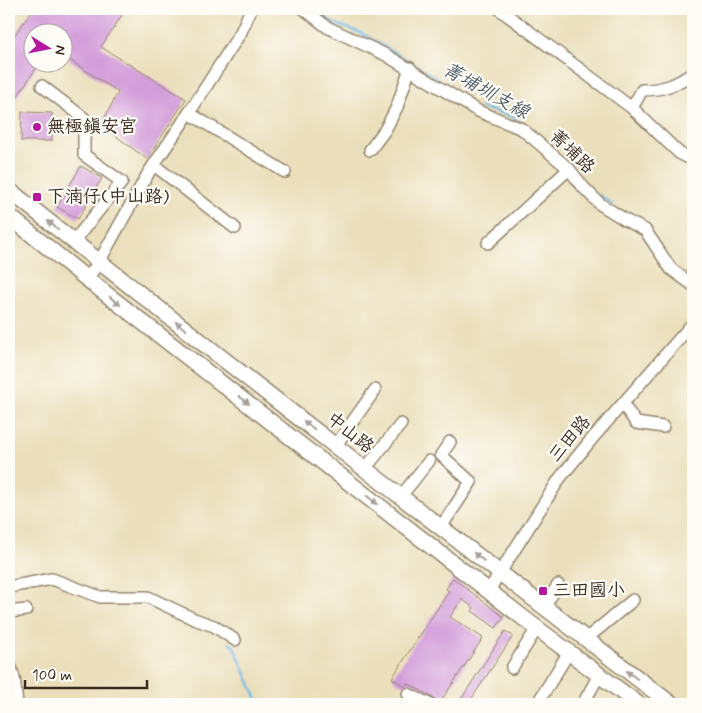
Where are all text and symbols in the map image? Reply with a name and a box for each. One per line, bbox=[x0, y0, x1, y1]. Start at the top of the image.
north arrow bbox=[22, 22, 72, 72]
text: N bbox=[50, 44, 69, 56]
water label: 菁埔圳支線 bbox=[438, 57, 534, 125]
place label: 無極鎮安宮 bbox=[47, 115, 137, 139]
marker: 無極鎮安宮 bbox=[31, 121, 43, 133]
street label: 菁埔路 bbox=[544, 125, 600, 179]
place label: 下湳仔(中山路) bbox=[47, 185, 170, 209]
marker: 下湳仔(中山路) bbox=[31, 191, 43, 203]
one-way arrow bbox=[47, 220, 60, 231]
one-way arrow bbox=[108, 295, 121, 306]
one-way arrow bbox=[175, 320, 188, 331]
one-way arrow bbox=[237, 395, 251, 405]
street label: 中山路 bbox=[321, 407, 379, 459]
street label: 三田路 bbox=[543, 411, 597, 467]
one-way arrow bbox=[302, 420, 316, 430]
one-way arrow bbox=[365, 494, 378, 505]
one-way arrow bbox=[473, 551, 486, 562]
place label: 三田國小 bbox=[553, 579, 625, 603]
marker: 三田國小 bbox=[537, 585, 549, 597]
scale bar bbox=[25, 658, 148, 690]
text: 100 m bbox=[32, 666, 72, 686]
one-way arrow bbox=[626, 669, 639, 680]

